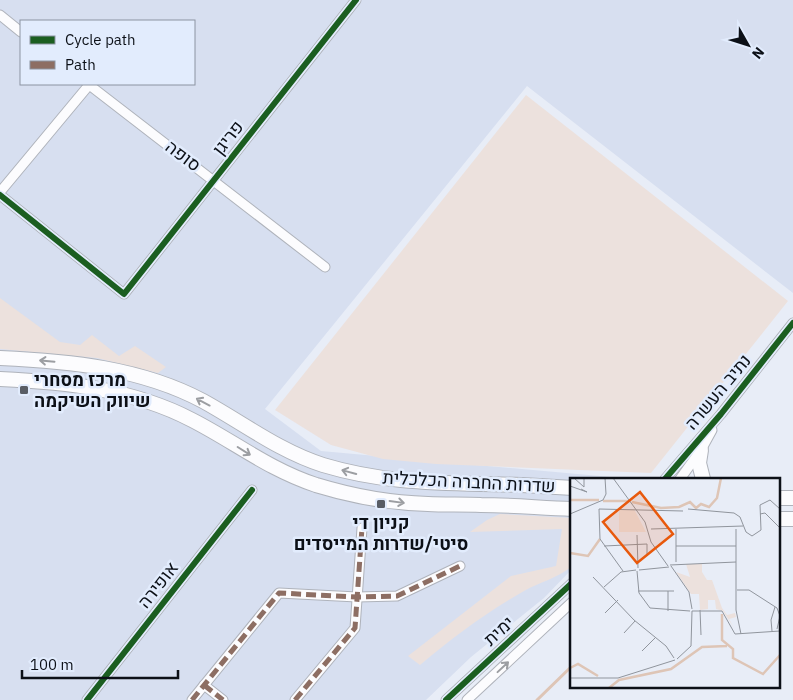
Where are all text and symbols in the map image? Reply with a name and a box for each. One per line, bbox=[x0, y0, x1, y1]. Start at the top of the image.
legend bbox=[20, 20, 195, 85]
north arrow bbox=[723, 20, 773, 70]
text: Cycle path bbox=[65, 30, 136, 49]
text: N bbox=[748, 44, 768, 63]
text: Path bbox=[65, 55, 96, 74]
street label: פריגן bbox=[207, 116, 248, 160]
street label: סופה bbox=[161, 135, 206, 176]
street label: נתיב העשרה bbox=[679, 349, 756, 434]
one-way arrow bbox=[40, 356, 56, 366]
place label: מרכז מסחרי שיווק השיקמה bbox=[34, 368, 151, 412]
marker: מרכז מסחרי שיווק השיקמה bbox=[18, 384, 30, 396]
one-way arrow bbox=[196, 397, 211, 407]
one-way arrow bbox=[237, 446, 251, 456]
street label: שדרות החברה הכלכלית bbox=[382, 465, 556, 498]
one-way arrow bbox=[341, 467, 357, 476]
inset map bbox=[570, 478, 780, 688]
one-way arrow bbox=[389, 497, 405, 507]
marker: קניון די סיטי/שדרות המייסדים bbox=[375, 498, 387, 510]
place label: קניון די סיטי/שדרות המייסדים bbox=[294, 511, 468, 555]
street label: אופירה bbox=[132, 557, 183, 613]
street label: ימית bbox=[479, 611, 519, 650]
scale bar bbox=[22, 648, 179, 680]
text: 100 m bbox=[30, 655, 74, 674]
one-way arrow bbox=[496, 661, 509, 673]

